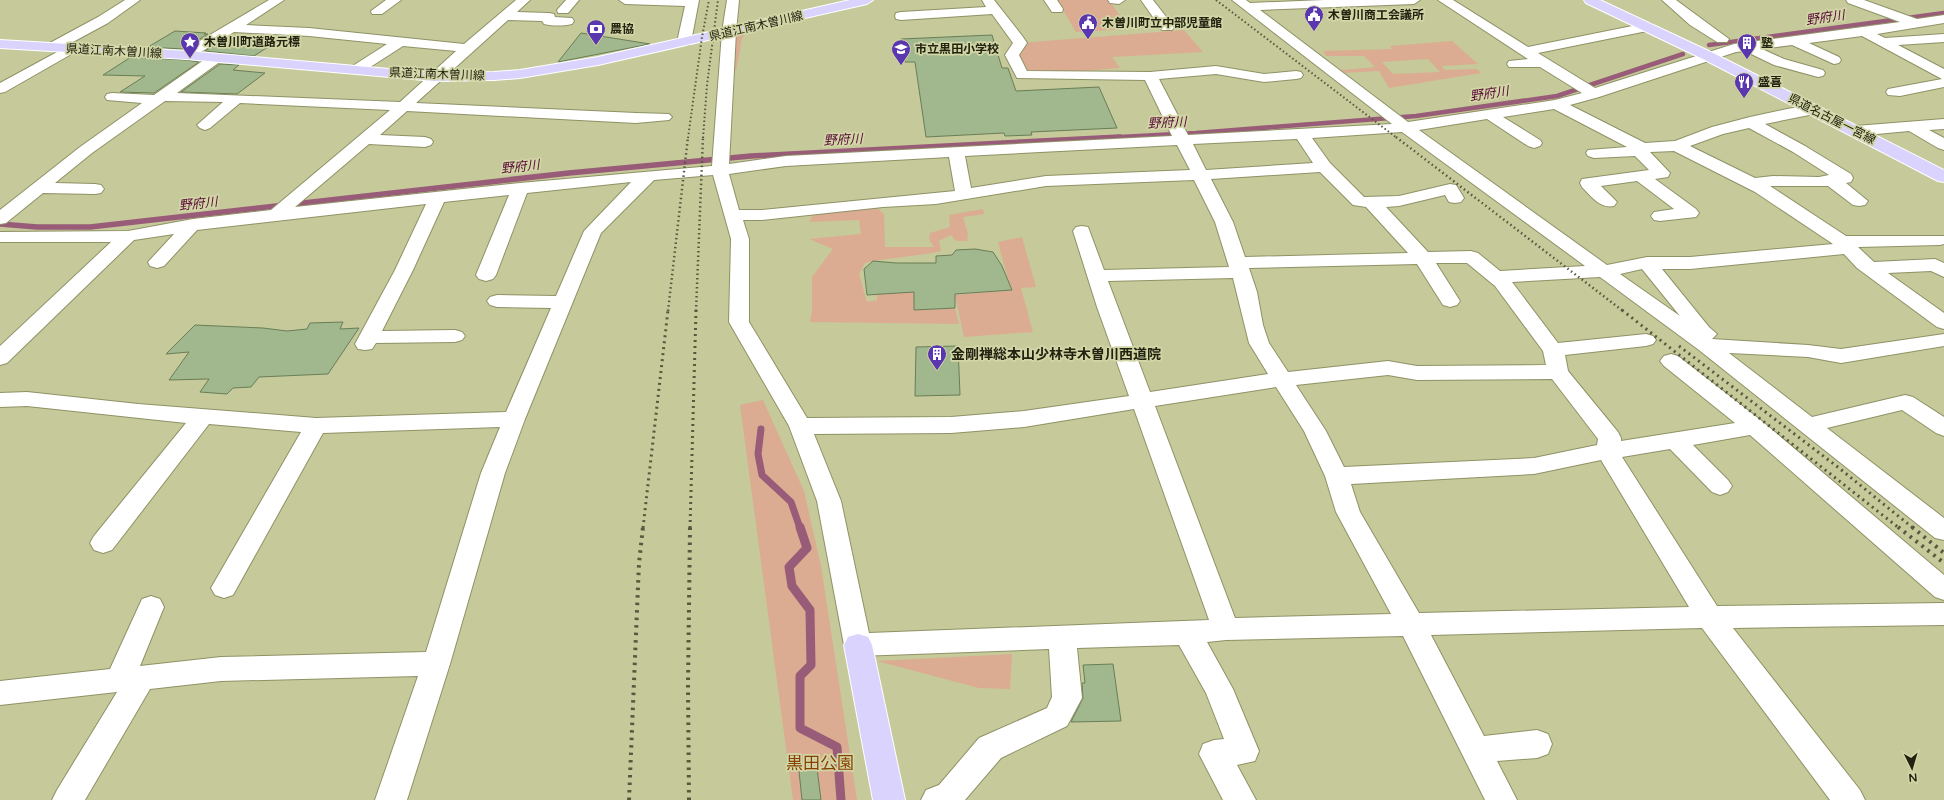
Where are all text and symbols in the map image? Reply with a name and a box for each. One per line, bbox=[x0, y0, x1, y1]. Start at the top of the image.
public building icon: 木曽川商工会議所 bbox=[1303, 4, 1325, 32]
water label: 野府川 bbox=[1805, 7, 1848, 29]
street label: 県道江南木曽川線 bbox=[708, 8, 804, 44]
place label: 木曽川商工会議所 bbox=[1328, 8, 1424, 22]
public building icon: 木曽川町立中部児童館 bbox=[1077, 12, 1099, 40]
place label: 木曽川町立中部児童館 bbox=[1102, 16, 1222, 30]
bank icon: 農協 bbox=[585, 18, 607, 46]
place label: 農協 bbox=[610, 22, 634, 36]
place icon: 木曽川町道路元標 bbox=[179, 31, 201, 59]
building icon: 塾 bbox=[1736, 32, 1758, 60]
place label: 木曽川町道路元標 bbox=[204, 35, 300, 49]
place label: 塾 bbox=[1761, 36, 1773, 50]
school or university icon: 市立黒田小学校 bbox=[890, 38, 912, 66]
street label: 県道江南木曽川線 bbox=[66, 41, 162, 61]
place label: 市立黒田小学校 bbox=[915, 42, 999, 56]
street label: 県道江南木曽川線 bbox=[389, 65, 485, 83]
restaurant icon: 盛喜 bbox=[1733, 71, 1755, 99]
place label: 盛喜 bbox=[1758, 75, 1782, 89]
water label: 野府川 bbox=[1469, 83, 1512, 105]
street label: 県道名古屋一宮線 bbox=[1786, 91, 1878, 147]
water label: 野府川 bbox=[1147, 114, 1189, 132]
water label: 野府川 bbox=[823, 131, 865, 149]
water label: 野府川 bbox=[500, 157, 542, 177]
water label: 野府川 bbox=[178, 194, 220, 214]
building icon: 金剛禅総本山少林寺木曽川西道院 bbox=[926, 343, 948, 371]
place label: 金剛禅総本山少林寺木曽川西道院 bbox=[951, 346, 1161, 363]
north arrow bbox=[1892, 748, 1932, 788]
park label: 黒田公園 bbox=[786, 753, 854, 774]
text: N bbox=[1908, 771, 1918, 784]

